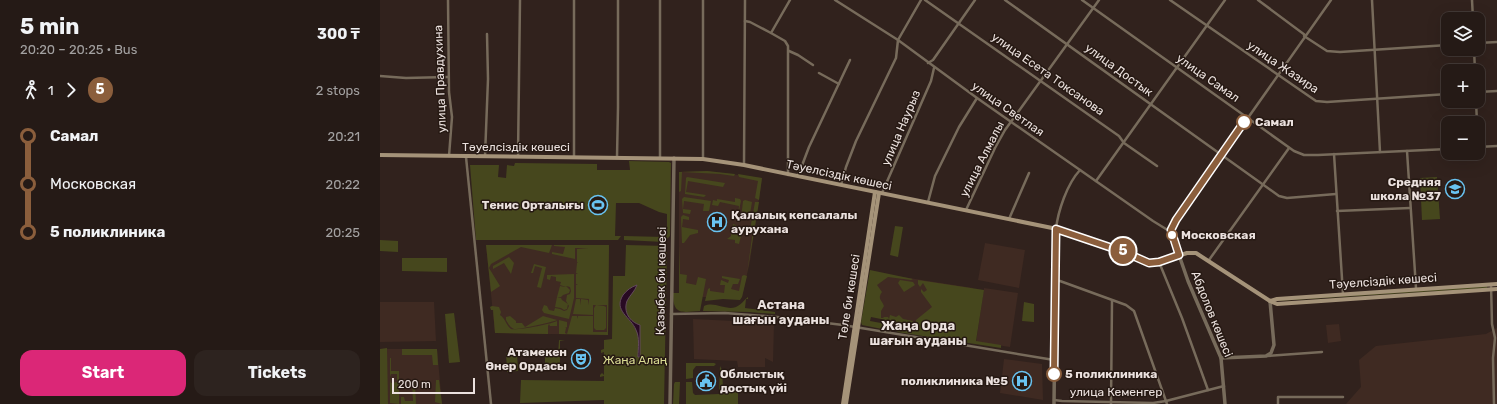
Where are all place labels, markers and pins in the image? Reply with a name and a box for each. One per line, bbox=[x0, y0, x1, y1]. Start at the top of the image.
marker: Самал bbox=[1236, 114, 1252, 130]
place label: Самал bbox=[1255, 115, 1294, 129]
place label: Средняя школа №37 bbox=[1370, 175, 1441, 203]
school or university icon: Средняя школа №37 bbox=[1444, 178, 1466, 200]
sports icon: Тенис Орталығы bbox=[587, 194, 609, 216]
place label: Тенис Орталығы bbox=[482, 198, 584, 212]
place label: Қалалық көпсалалы аурухана bbox=[731, 208, 857, 236]
hospital icon: Қалалық көпсалалы аурухана bbox=[706, 211, 728, 233]
place label: Московская bbox=[1181, 228, 1256, 242]
marker: Московская bbox=[1166, 229, 1178, 241]
place label: Атамекен Өнер Ордасы bbox=[486, 345, 567, 373]
theatre icon: Атамекен Өнер Ордасы bbox=[570, 348, 592, 370]
marker: 5 поликлиника bbox=[1046, 366, 1062, 382]
place label: Облыстық достық үйі bbox=[720, 367, 787, 395]
place label: 5 поликлиника bbox=[1065, 367, 1157, 381]
public building icon: Облыстық достық үйі bbox=[695, 370, 717, 392]
hospital icon: поликлиника №5 bbox=[1011, 370, 1033, 392]
place label: поликлиника №5 bbox=[901, 374, 1008, 388]

